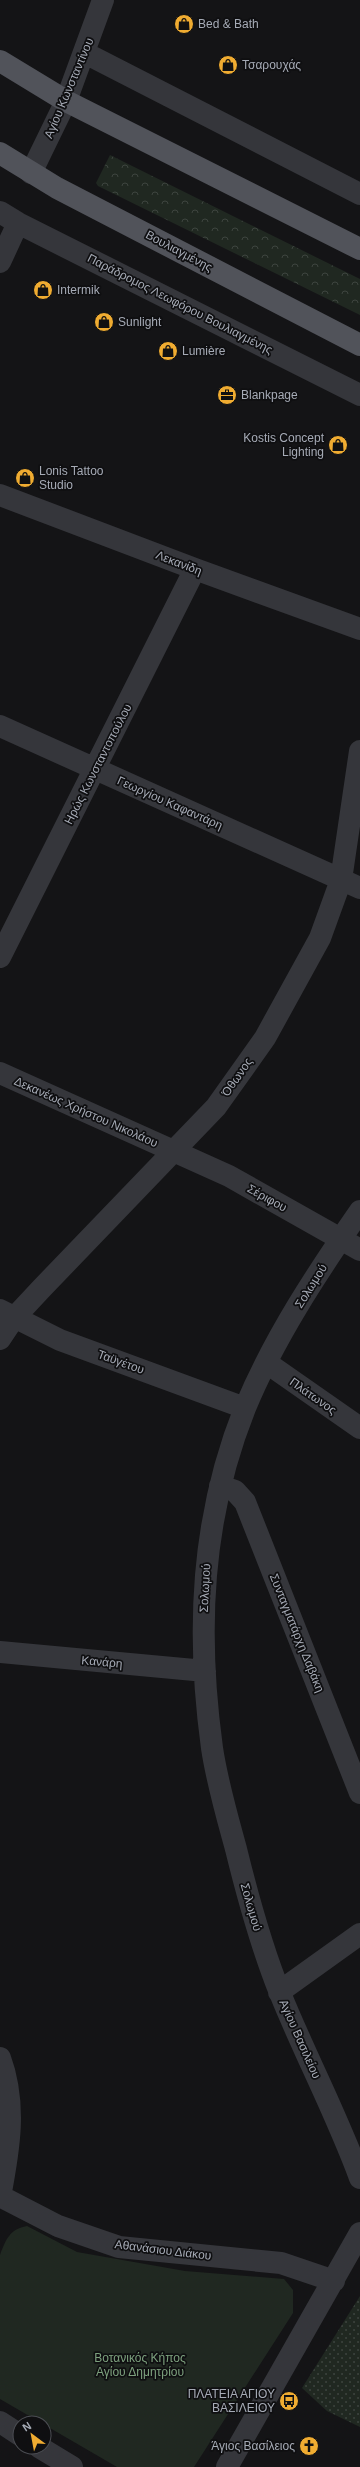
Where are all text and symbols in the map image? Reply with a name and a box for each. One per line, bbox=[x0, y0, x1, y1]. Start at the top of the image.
shop icon: Bed & Bath bbox=[173, 13, 195, 35]
place label: Bed & Bath bbox=[198, 17, 259, 31]
street label: Αγίου Κωνσταντίνου bbox=[41, 36, 97, 140]
shop icon: Τσαρουχάς bbox=[217, 54, 239, 76]
place label: Τσαρουχάς bbox=[242, 58, 301, 72]
street label: Βουλιαγμένης bbox=[143, 228, 215, 275]
street label: Παράδρομος Λεωφόρου Βουλιαγμένης bbox=[85, 251, 275, 357]
shop icon: Intermik bbox=[32, 279, 54, 301]
place label: Intermik bbox=[57, 283, 101, 297]
shop icon: Sunlight bbox=[93, 311, 115, 333]
place label: Sunlight bbox=[118, 315, 162, 329]
shop icon: Lumière bbox=[157, 340, 179, 362]
place label: Lumière bbox=[182, 344, 226, 358]
office icon: Blankpage bbox=[216, 384, 238, 406]
place label: Blankpage bbox=[241, 388, 298, 402]
place label: Kostis Concept Lighting bbox=[243, 431, 325, 459]
shop icon: Kostis Concept Lighting bbox=[327, 434, 349, 456]
place label: Lonis Tattoo Studio bbox=[39, 464, 104, 492]
shop icon: Lonis Tattoo Studio bbox=[14, 467, 36, 489]
street label: Λεκανίδη bbox=[154, 548, 204, 578]
street label: Ηρώς Κωνσταντοπούλου bbox=[61, 701, 135, 827]
street label: Γεωργίου Καφαντάρη bbox=[115, 773, 225, 833]
street label: Όθωνος bbox=[218, 1055, 255, 1100]
street label: Δεκανέως Χρήστου Νικολάου bbox=[12, 1074, 160, 1150]
street label: Σέριφου bbox=[245, 1181, 289, 1215]
street label: Σολωμού bbox=[292, 1261, 330, 1311]
street label: Ταϋγέτου bbox=[96, 1347, 146, 1377]
street label: Πλάτωνος bbox=[287, 1375, 339, 1417]
street label: Σολωμού bbox=[197, 1563, 213, 1613]
street label: Συνταγματάρχη Δαβάκη bbox=[267, 1572, 327, 1694]
street label: Κανάρη bbox=[81, 1653, 123, 1671]
street label: Σολωμού bbox=[237, 1881, 265, 1933]
street label: Αγίου Βασιλείου bbox=[276, 1997, 324, 2081]
street label: Αθανάσιου Διάκου bbox=[114, 2237, 212, 2263]
park label: Βοτανικός Κήπος Αγίου Δημητρίου bbox=[94, 2351, 186, 2379]
place label: ΠΛΑΤΕΙΑ ΑΓΙΟΥ ΒΑΣΙΛΕΙΟΥ bbox=[188, 2387, 275, 2415]
bus stop icon: ΠΛΑΤΕΙΑ ΑΓΙΟΥ ΒΑΣΙΛΕΙΟΥ bbox=[278, 2390, 300, 2412]
north arrow bbox=[12, 2415, 52, 2455]
text: N bbox=[20, 2419, 33, 2434]
church icon: Άγιος Βασίλειος bbox=[298, 2435, 320, 2457]
place label: Άγιος Βασίλειος bbox=[211, 2439, 295, 2453]

